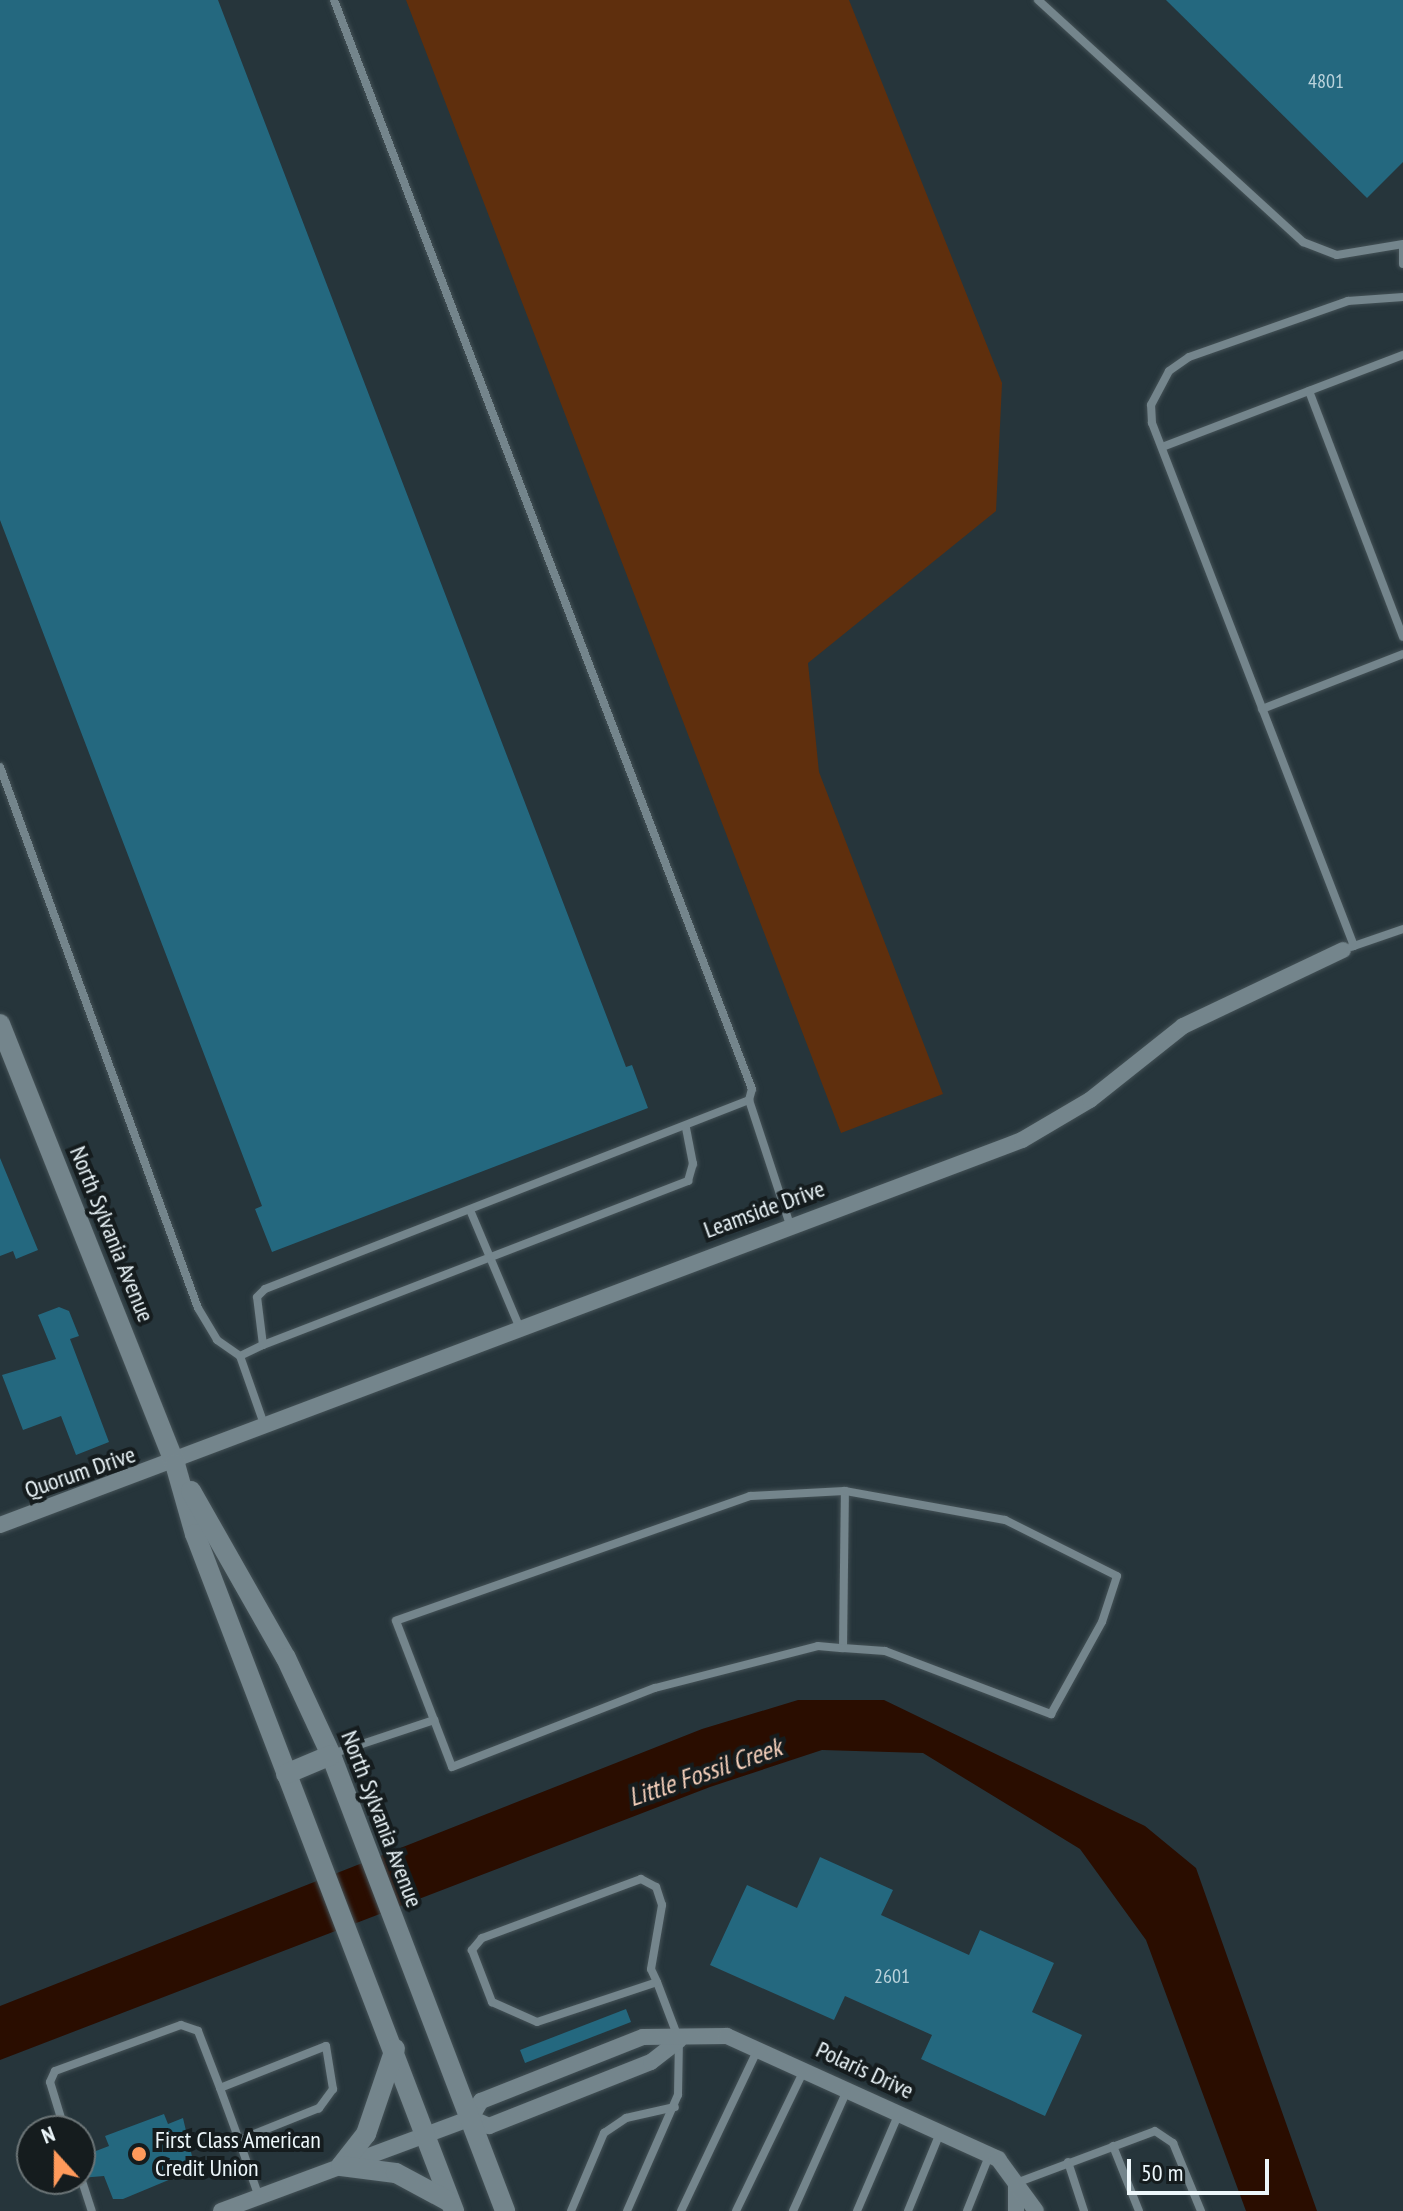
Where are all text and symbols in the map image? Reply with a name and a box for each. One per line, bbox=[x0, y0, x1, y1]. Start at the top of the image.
house number: 4801 bbox=[1308, 69, 1344, 93]
street label: North Sylvania Avenue bbox=[64, 1142, 160, 1326]
street label: Leamside Drive bbox=[700, 1174, 828, 1244]
street label: Quorum Drive bbox=[21, 1440, 139, 1504]
street label: North Sylvania Avenue bbox=[335, 1726, 429, 1912]
water label: Little Fossil Creek bbox=[624, 1731, 786, 1813]
house number: 2601 bbox=[874, 1964, 910, 1988]
street label: Polaris Drive bbox=[812, 2035, 918, 2105]
north arrow bbox=[16, 2115, 96, 2195]
text: N bbox=[38, 2119, 59, 2150]
place label: First Class American Credit Union bbox=[155, 2126, 321, 2182]
scale bar bbox=[1131, 2143, 1273, 2193]
marker: First Class American Credit Union bbox=[130, 2145, 148, 2163]
text: 50 m bbox=[1141, 2157, 1183, 2188]

